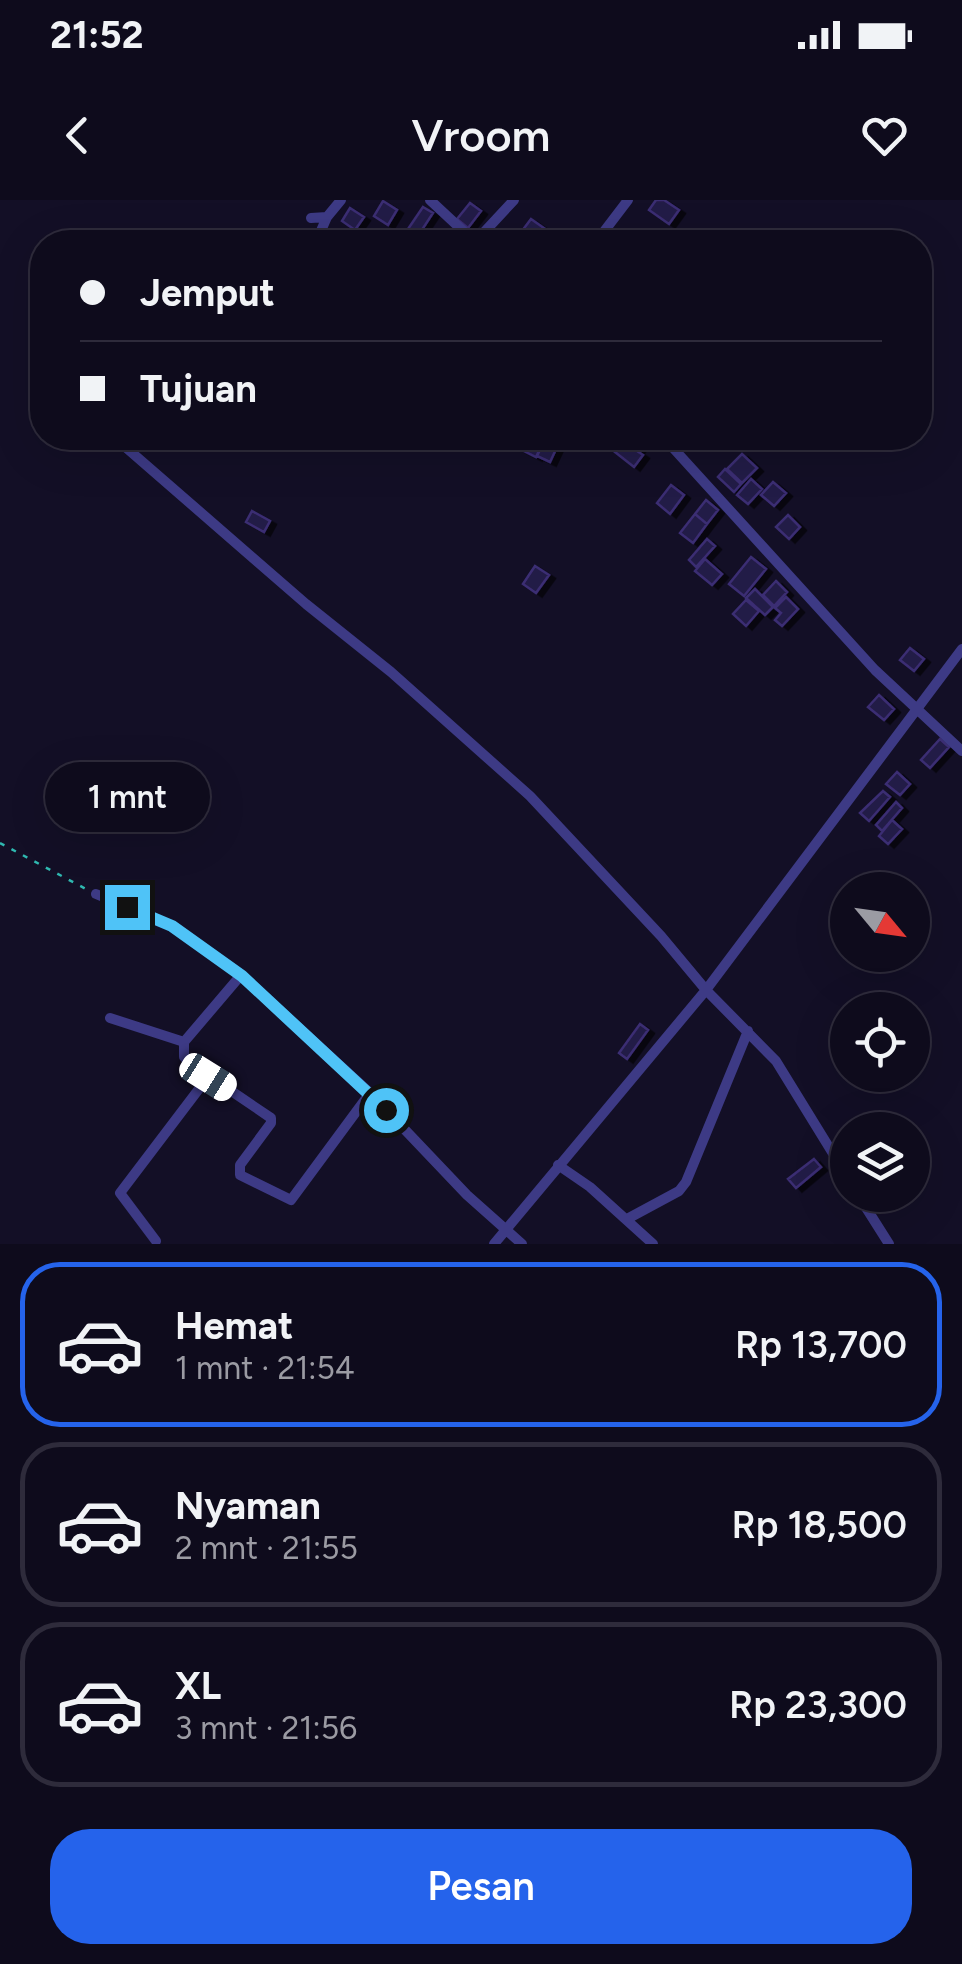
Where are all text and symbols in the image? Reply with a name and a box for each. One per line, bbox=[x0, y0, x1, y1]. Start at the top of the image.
text: 21:52 bbox=[50, 12, 144, 58]
icon: back bbox=[50, 108, 105, 163]
text: Vroom bbox=[412, 108, 550, 162]
icon: heart bbox=[857, 108, 912, 163]
text: Jemput bbox=[140, 270, 275, 316]
text: Tujuan bbox=[140, 366, 257, 412]
callout: 1 mnt bbox=[44, 762, 210, 832]
text: 1 mnt bbox=[88, 778, 167, 816]
north arrow bbox=[830, 872, 930, 972]
map controls bbox=[830, 872, 930, 1212]
route end bbox=[105, 885, 150, 930]
button: locate bbox=[830, 992, 930, 1092]
car bbox=[175, 1048, 241, 1106]
route start bbox=[364, 1088, 409, 1133]
button: layers bbox=[830, 1112, 930, 1212]
icon: car bbox=[55, 1300, 145, 1390]
text: Hemat bbox=[175, 1303, 293, 1349]
text: Rp 13,700 bbox=[735, 1322, 907, 1368]
text: 1 mnt · 21:54 bbox=[175, 1349, 355, 1387]
icon: car bbox=[55, 1480, 145, 1570]
text: Nyaman bbox=[175, 1483, 321, 1529]
text: Rp 18,500 bbox=[731, 1502, 907, 1548]
text: 2 mnt · 21:55 bbox=[175, 1529, 358, 1567]
icon: car bbox=[55, 1660, 145, 1750]
text: XL bbox=[175, 1663, 221, 1709]
text: Rp 23,300 bbox=[729, 1682, 907, 1728]
text: 3 mnt · 21:56 bbox=[175, 1709, 357, 1747]
button: Pesan bbox=[50, 1829, 912, 1944]

